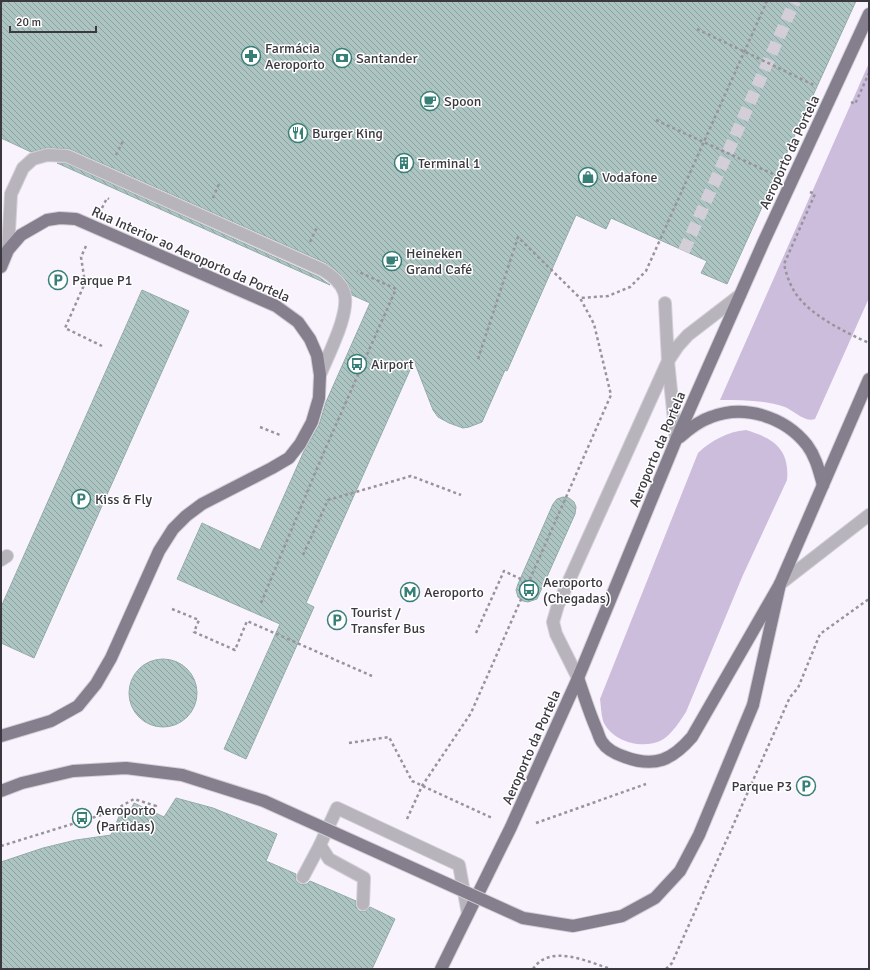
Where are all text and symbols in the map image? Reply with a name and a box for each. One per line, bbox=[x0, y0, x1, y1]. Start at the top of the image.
scale bar bbox=[10, 8, 96, 34]
text: 20 m bbox=[16, 15, 41, 30]
place label: Farmácia Aeroporto bbox=[265, 40, 325, 73]
pharmacy icon: Farmácia Aeroporto bbox=[240, 45, 262, 67]
bank icon: Santander bbox=[331, 47, 353, 69]
place label: Santander bbox=[356, 50, 419, 67]
cafe icon: Spoon bbox=[419, 90, 441, 112]
place label: Spoon bbox=[444, 93, 481, 110]
street label: Aeroporto da Portela bbox=[756, 93, 823, 212]
restaurant icon: Burger King bbox=[287, 122, 309, 144]
place label: Burger King bbox=[312, 125, 383, 142]
building icon: Terminal 1 bbox=[393, 152, 415, 174]
place label: Terminal 1 bbox=[418, 155, 480, 172]
shop icon: Vodafone bbox=[577, 166, 599, 188]
place label: Vodafone bbox=[602, 169, 658, 186]
street label: Rua Interior ao Aeroporto da Portela bbox=[89, 203, 293, 306]
place label: Heineken Grand Café bbox=[406, 245, 472, 278]
cafe icon: Heineken Grand Café bbox=[381, 250, 403, 272]
parking icon: Parque P1 bbox=[47, 269, 69, 291]
place label: Parque P1 bbox=[72, 272, 132, 289]
bus stop icon: Airport bbox=[346, 353, 368, 375]
place label: Airport bbox=[371, 356, 414, 373]
street label: Aeroporto da Portela bbox=[625, 389, 689, 509]
parking icon: Kiss & Fly bbox=[70, 488, 92, 510]
place label: Kiss & Fly bbox=[95, 491, 153, 508]
place label: Aeroporto (Chegadas) bbox=[543, 574, 610, 607]
bus stop icon: Aeroporto (Chegadas) bbox=[518, 579, 540, 601]
metro station icon: Aeroporto bbox=[399, 581, 421, 603]
place label: Aeroporto bbox=[424, 584, 484, 601]
place label: Tourist / Transfer Bus bbox=[351, 604, 425, 637]
parking icon: Tourist / Transfer Bus bbox=[326, 609, 348, 631]
street label: Aeroporto da Portela bbox=[499, 687, 564, 807]
parking icon: Parque P3 bbox=[795, 775, 817, 797]
place label: Parque P3 bbox=[732, 778, 792, 795]
place label: Aeroporto (Partidas) bbox=[96, 802, 156, 835]
bus stop icon: Aeroporto (Partidas) bbox=[71, 807, 93, 829]

